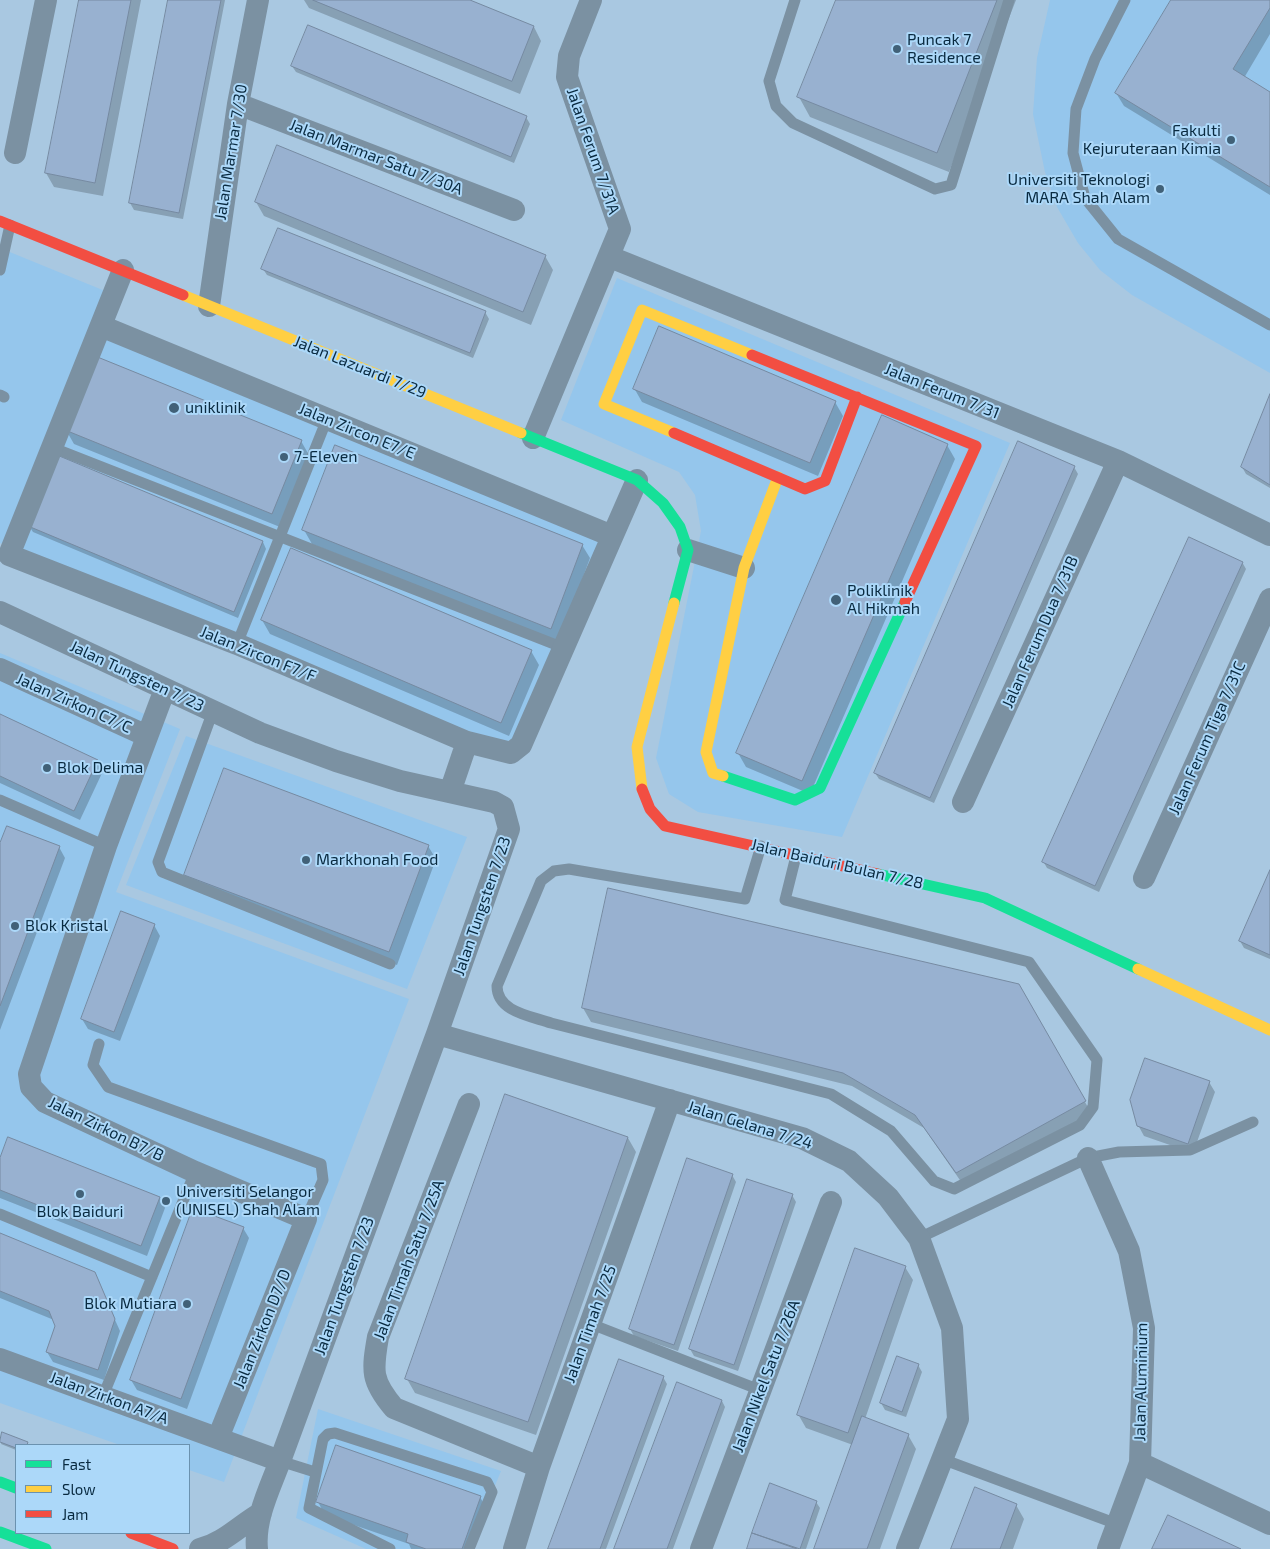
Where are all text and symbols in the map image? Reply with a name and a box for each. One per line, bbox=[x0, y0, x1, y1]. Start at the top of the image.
place label: Puncak 7 Residence bbox=[907, 30, 981, 68]
marker: Puncak 7 Residence bbox=[891, 43, 903, 55]
street label: Jalan Marmar 7/30 bbox=[211, 83, 251, 221]
street label: Jalan Ferum 7/31A bbox=[562, 85, 624, 217]
street label: Jalan Marmar Satu 7/30A bbox=[287, 115, 465, 199]
place label: Fakulti Kejuruteraan Kimia bbox=[1083, 121, 1221, 159]
marker: Fakulti Kejuruteraan Kimia bbox=[1225, 134, 1237, 146]
place label: Universiti Teknologi MARA Shah Alam bbox=[1008, 170, 1150, 208]
marker: Universiti Teknologi MARA Shah Alam bbox=[1154, 183, 1166, 195]
street label: Jalan Lazuardi 7/29 bbox=[291, 332, 429, 402]
street label: Jalan Ferum 7/31 bbox=[882, 359, 1002, 423]
place label: uniklinik bbox=[185, 398, 246, 418]
street label: Jalan Zircon E7/E bbox=[296, 399, 418, 463]
marker: uniklinik bbox=[167, 401, 181, 415]
place label: 7-Eleven bbox=[294, 447, 358, 467]
marker: 7-Eleven bbox=[278, 451, 290, 463]
street label: Jalan Ferum Dua 7/31B bbox=[998, 553, 1082, 711]
place label: Poliklinik Al Hikmah bbox=[847, 581, 920, 619]
marker: Poliklinik Al Hikmah bbox=[829, 593, 843, 607]
street label: Jalan Zircon F7/F bbox=[197, 622, 319, 686]
street label: Jalan Tungsten 7/23 bbox=[67, 636, 207, 716]
street label: Jalan Ferum Tiga 7/31C bbox=[1164, 658, 1250, 818]
street label: Jalan Zirkon C7/C bbox=[13, 669, 135, 737]
place label: Blok Delima bbox=[57, 758, 143, 778]
marker: Blok Delima bbox=[41, 762, 53, 774]
street label: Jalan Tungsten 7/23 bbox=[449, 834, 515, 978]
street label: Jalan Baiduri Bulan 7/28 bbox=[749, 835, 925, 893]
place label: Markhonah Food bbox=[316, 850, 438, 870]
marker: Markhonah Food bbox=[300, 854, 312, 866]
place label: Blok Kristal bbox=[25, 916, 108, 936]
marker: Blok Kristal bbox=[9, 920, 21, 932]
street label: Jalan Zirkon B7/B bbox=[45, 1093, 167, 1165]
street label: Jalan Gelana 7/24 bbox=[685, 1097, 815, 1153]
street label: Jalan Timah Satu 7/25A bbox=[370, 1177, 448, 1343]
place label: Universiti Selangor (UNISEL) Shah Alam bbox=[176, 1182, 320, 1220]
marker: Blok Baiduri bbox=[74, 1188, 86, 1200]
marker: Universiti Selangor (UNISEL) Shah Alam bbox=[160, 1195, 172, 1207]
place label: Blok Baiduri bbox=[37, 1202, 123, 1222]
street label: Jalan Tungsten 7/23 bbox=[310, 1214, 378, 1358]
street label: Jalan Timah 7/25 bbox=[560, 1263, 620, 1385]
street label: Jalan Zirkon D7/D bbox=[229, 1266, 295, 1392]
place label: Blok Mutiara bbox=[84, 1294, 177, 1314]
street label: Jalan Nikel Satu 7/26A bbox=[728, 1297, 804, 1455]
marker: Blok Mutiara bbox=[181, 1298, 193, 1310]
street label: Jalan Aluminium bbox=[1130, 1322, 1152, 1442]
street label: Jalan Zirkon A7/A bbox=[47, 1368, 171, 1428]
legend bbox=[15, 1444, 190, 1534]
text: Fast bbox=[62, 1455, 91, 1473]
text: Slow bbox=[62, 1480, 96, 1498]
text: Jam bbox=[62, 1505, 88, 1523]

